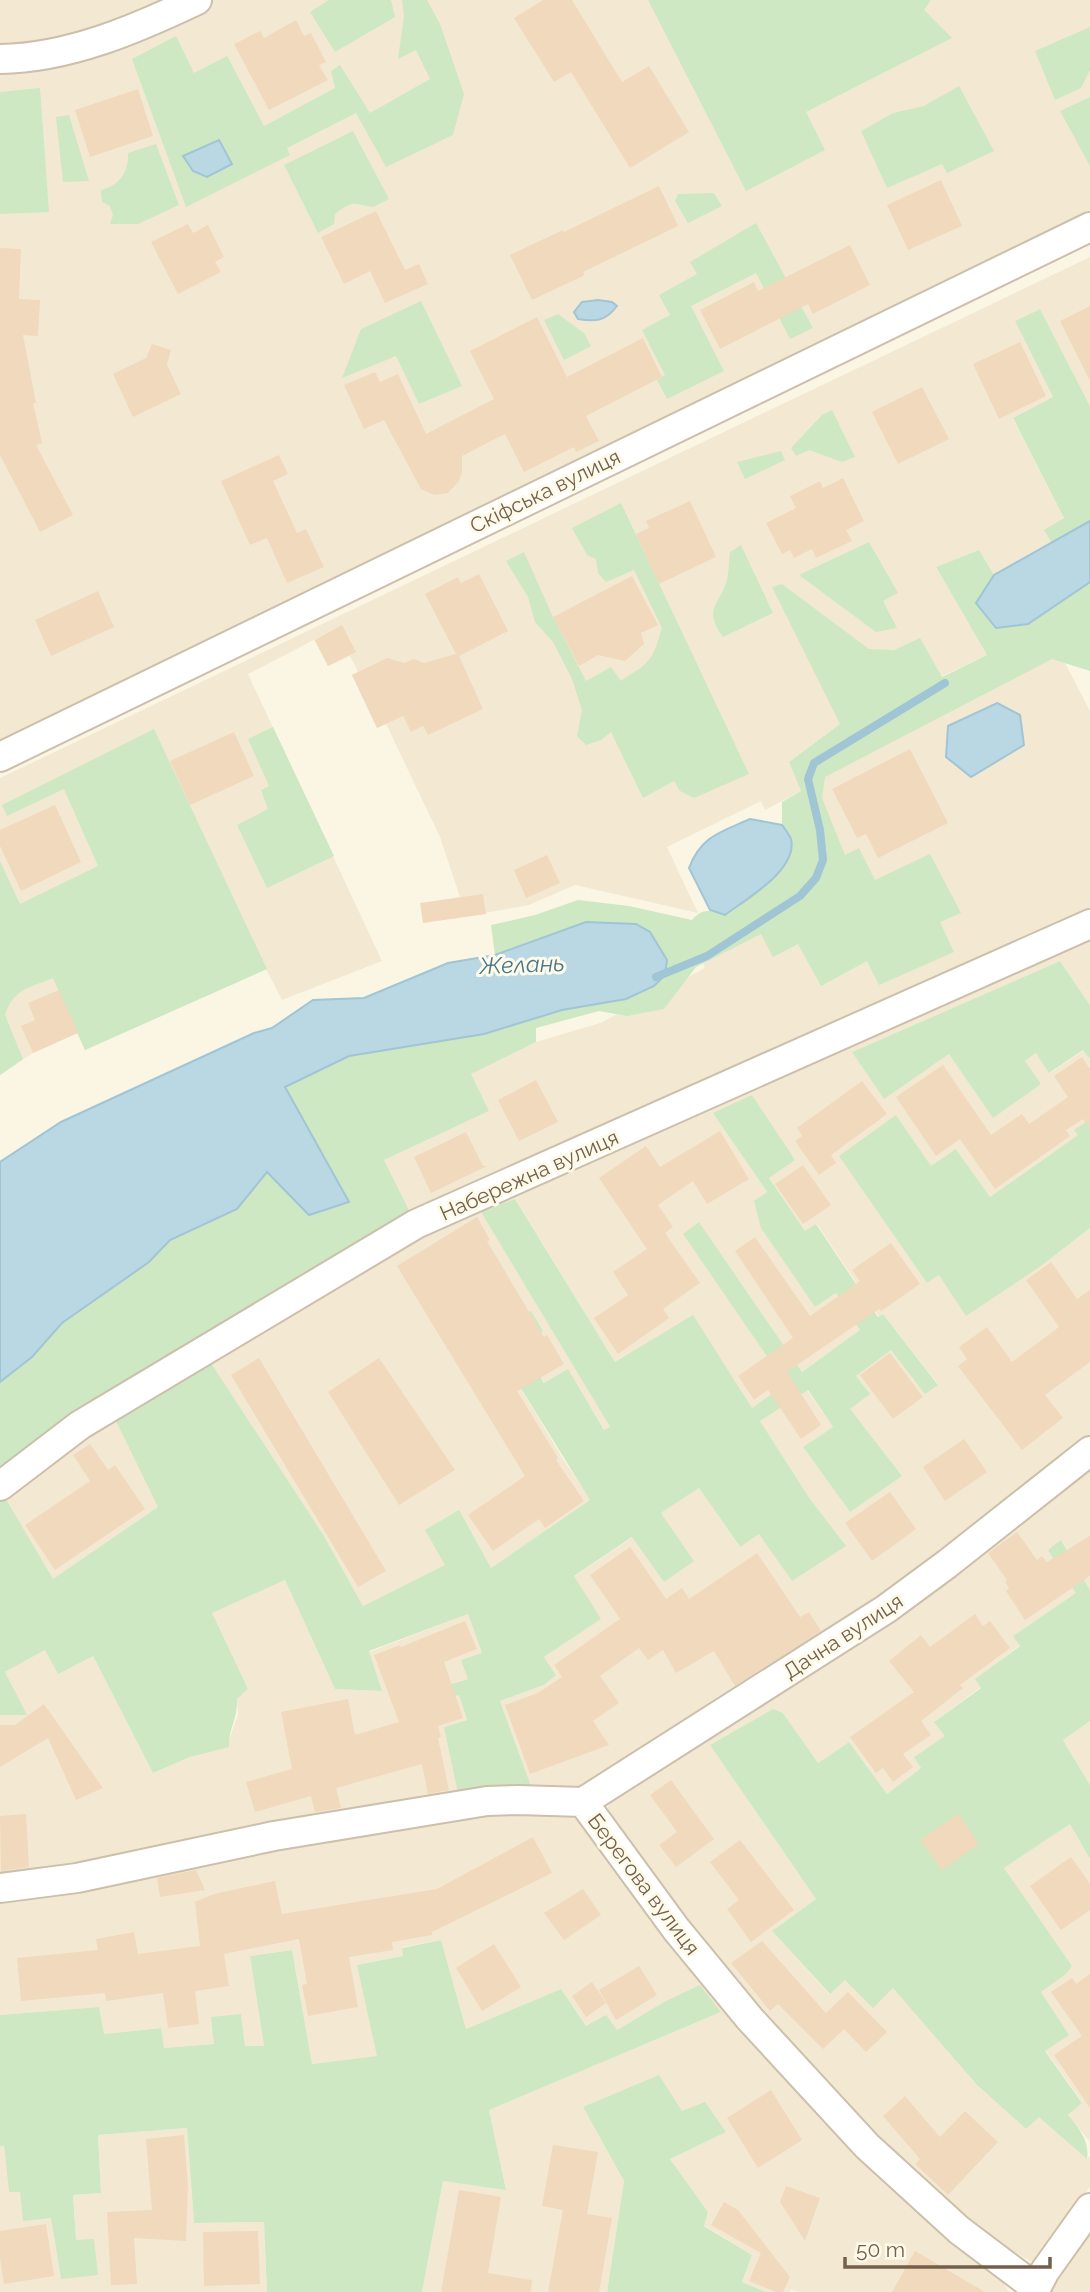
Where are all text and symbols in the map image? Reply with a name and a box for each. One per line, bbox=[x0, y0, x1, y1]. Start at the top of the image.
street label: Скіфська вулиця bbox=[466, 444, 624, 538]
water label: Желань bbox=[478, 949, 565, 979]
street label: Набережна вулиця bbox=[436, 1124, 622, 1226]
street label: Дачна вулиця bbox=[779, 1588, 907, 1684]
street label: Берегова вулиця bbox=[583, 1808, 705, 1960]
scale bar bbox=[845, 2226, 1050, 2270]
text: 50 m bbox=[856, 2237, 905, 2262]

